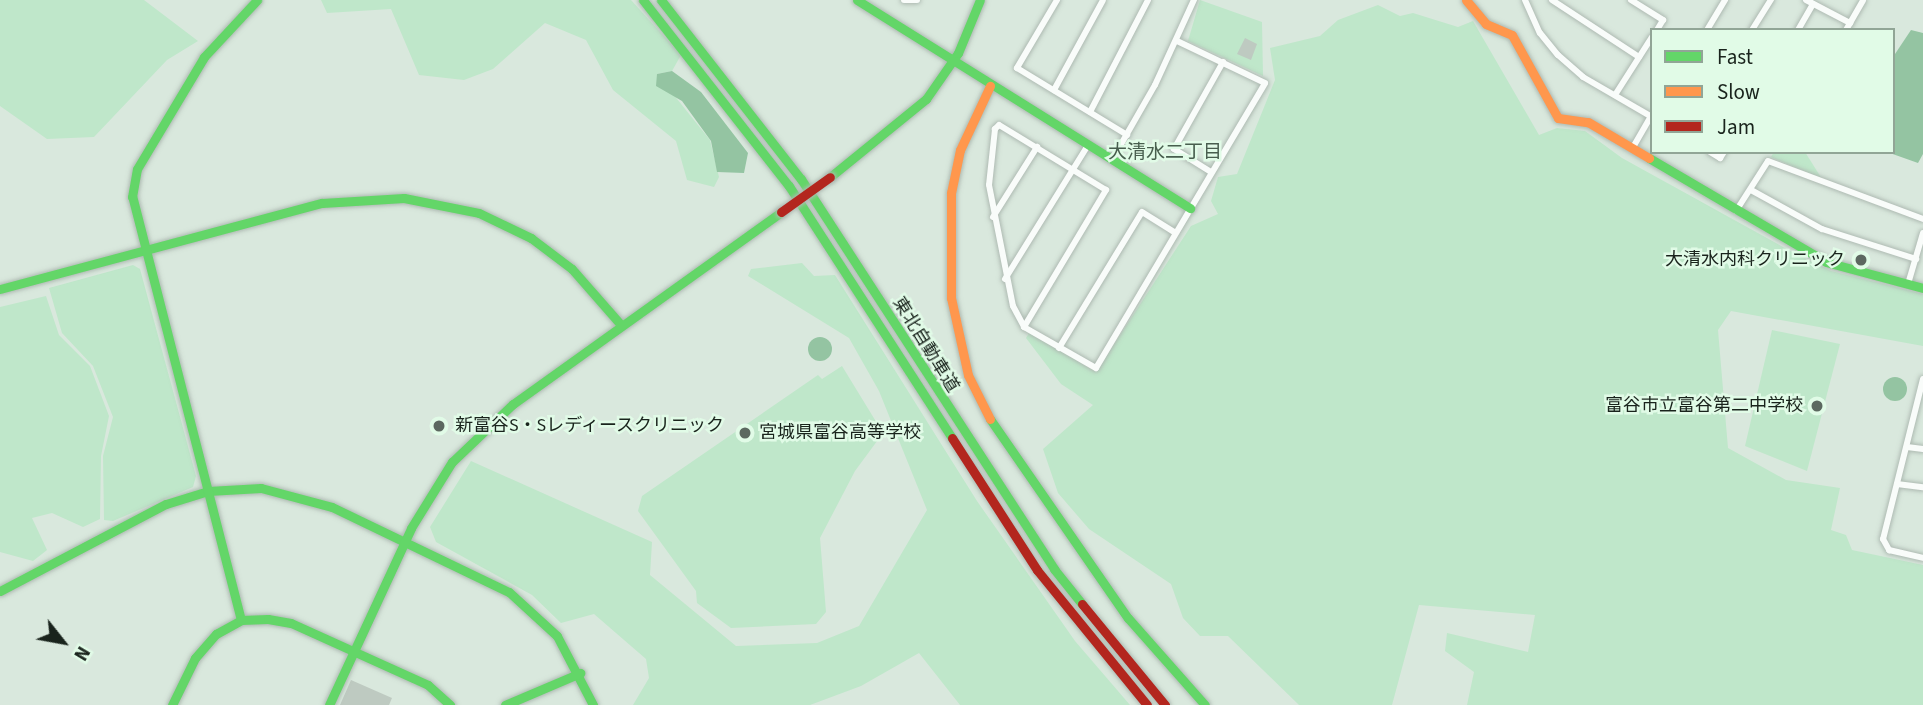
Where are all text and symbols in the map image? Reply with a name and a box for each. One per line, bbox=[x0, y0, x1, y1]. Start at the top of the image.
legend bbox=[1650, 28, 1895, 154]
text: Fast bbox=[1717, 42, 1753, 72]
text: Slow bbox=[1717, 77, 1760, 107]
text: Jam bbox=[1717, 112, 1755, 142]
district label: 大清水二丁目 bbox=[1108, 142, 1222, 164]
place label: 大清水内科クリニック bbox=[1665, 249, 1845, 271]
marker: 大清水内科クリニック bbox=[1851, 250, 1871, 270]
street label: 東北自動車道 bbox=[887, 293, 963, 397]
place label: 富谷市立富谷第二中学校 bbox=[1605, 395, 1803, 417]
marker: 富谷市立富谷第二中学校 bbox=[1809, 398, 1825, 414]
place label: 新富谷S・Sレディースクリニック bbox=[455, 415, 726, 437]
marker: 新富谷S・Sレディースクリニック bbox=[429, 416, 449, 436]
place label: 宮城県富谷高等学校 bbox=[759, 422, 921, 444]
marker: 宮城県富谷高等学校 bbox=[737, 425, 753, 441]
north arrow bbox=[28, 607, 98, 677]
text: N bbox=[67, 641, 96, 665]

